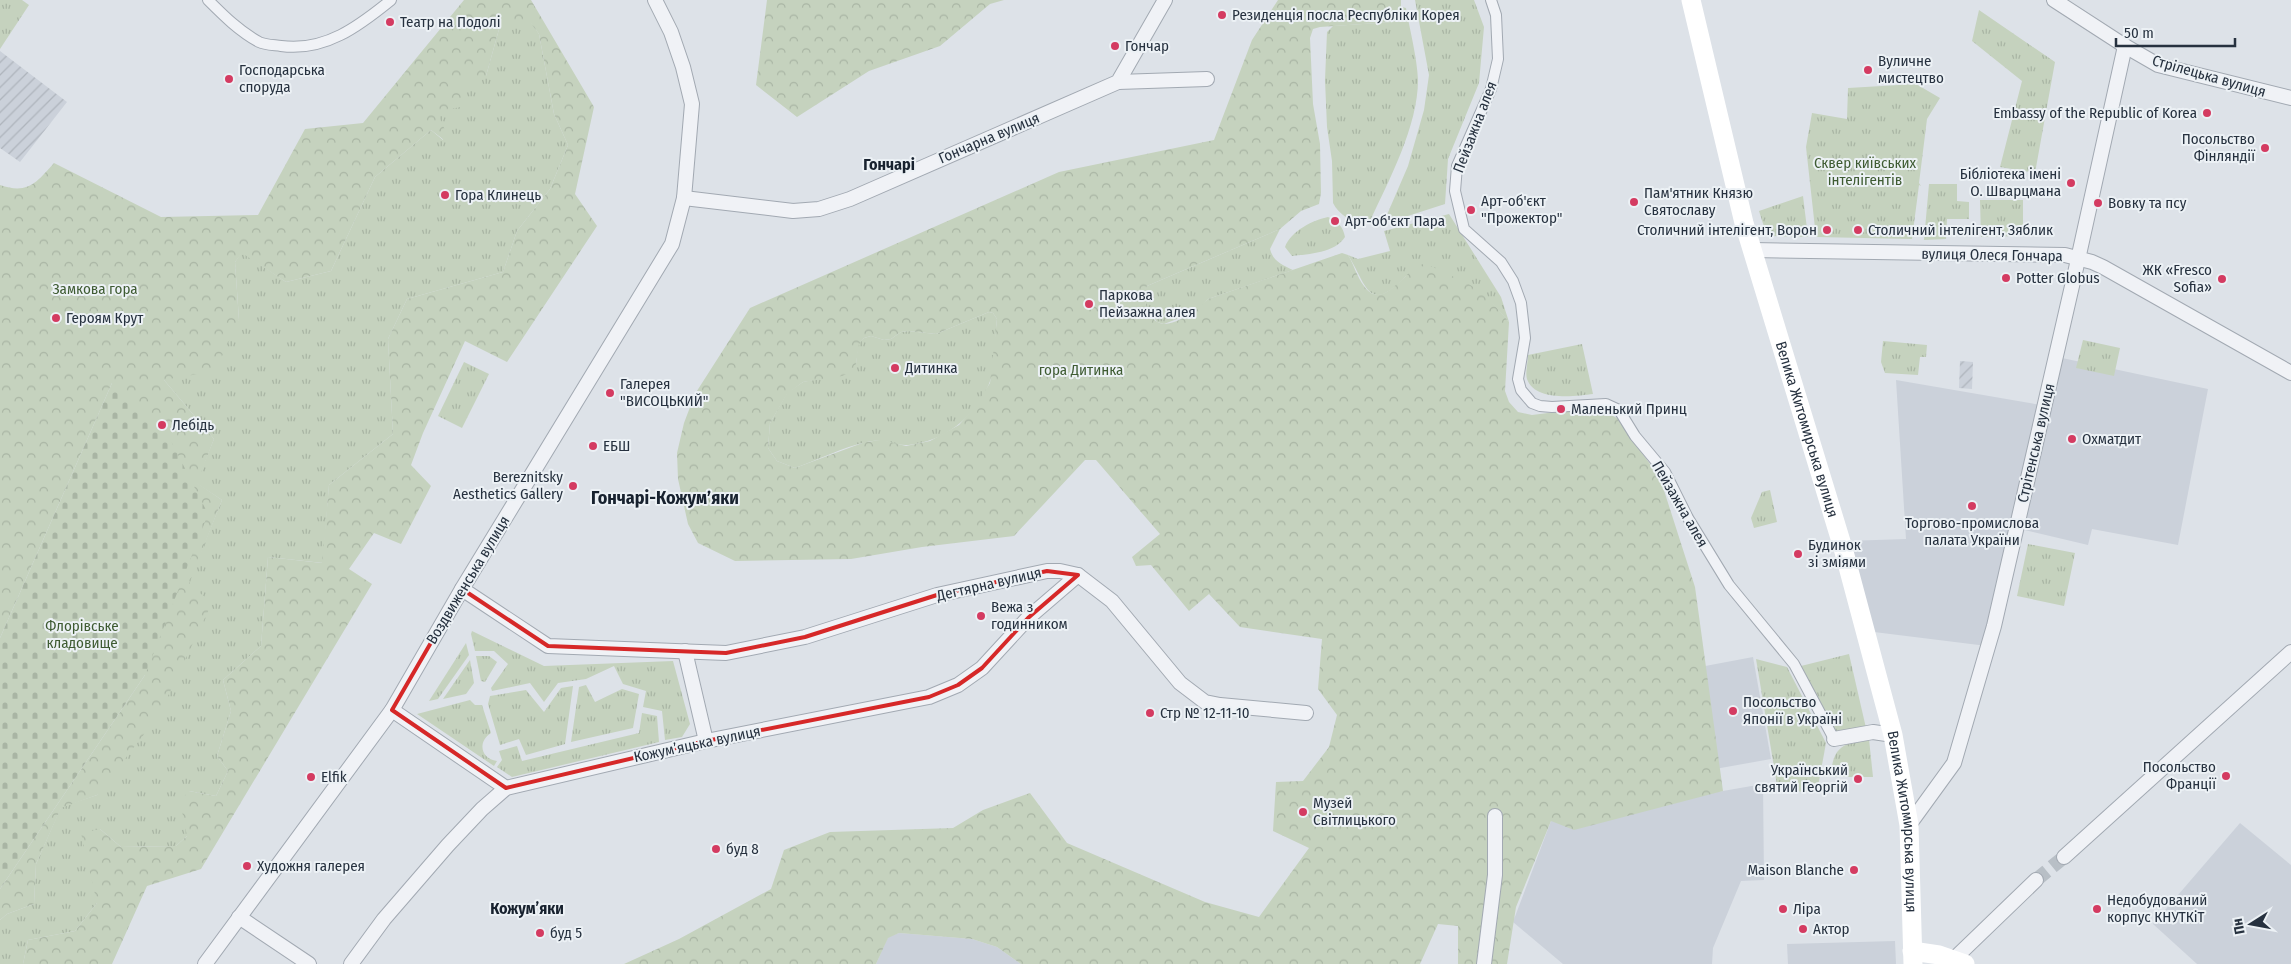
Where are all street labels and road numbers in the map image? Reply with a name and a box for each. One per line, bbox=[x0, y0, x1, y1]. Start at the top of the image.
street label: Стрілецька вулиця bbox=[2150, 51, 2268, 101]
street label: Пейзажна алея bbox=[1449, 79, 1501, 175]
street label: Гончарна вулиця bbox=[936, 109, 1042, 167]
street label: вулиця Олеся Гончара bbox=[1921, 245, 2063, 265]
street label: Велика Житомирська вулиця bbox=[1772, 339, 1842, 520]
street label: Стрітенська вулиця bbox=[2014, 382, 2058, 504]
street label: Пейзажна алея bbox=[1648, 458, 1712, 550]
street label: Воздвиженська вулиця bbox=[423, 513, 513, 647]
street label: Дегтярна вулиця bbox=[934, 563, 1043, 605]
street label: Кожумʼяцька вулиця bbox=[632, 722, 762, 766]
street label: Велика Житомирська вулиця bbox=[1883, 729, 1921, 913]

